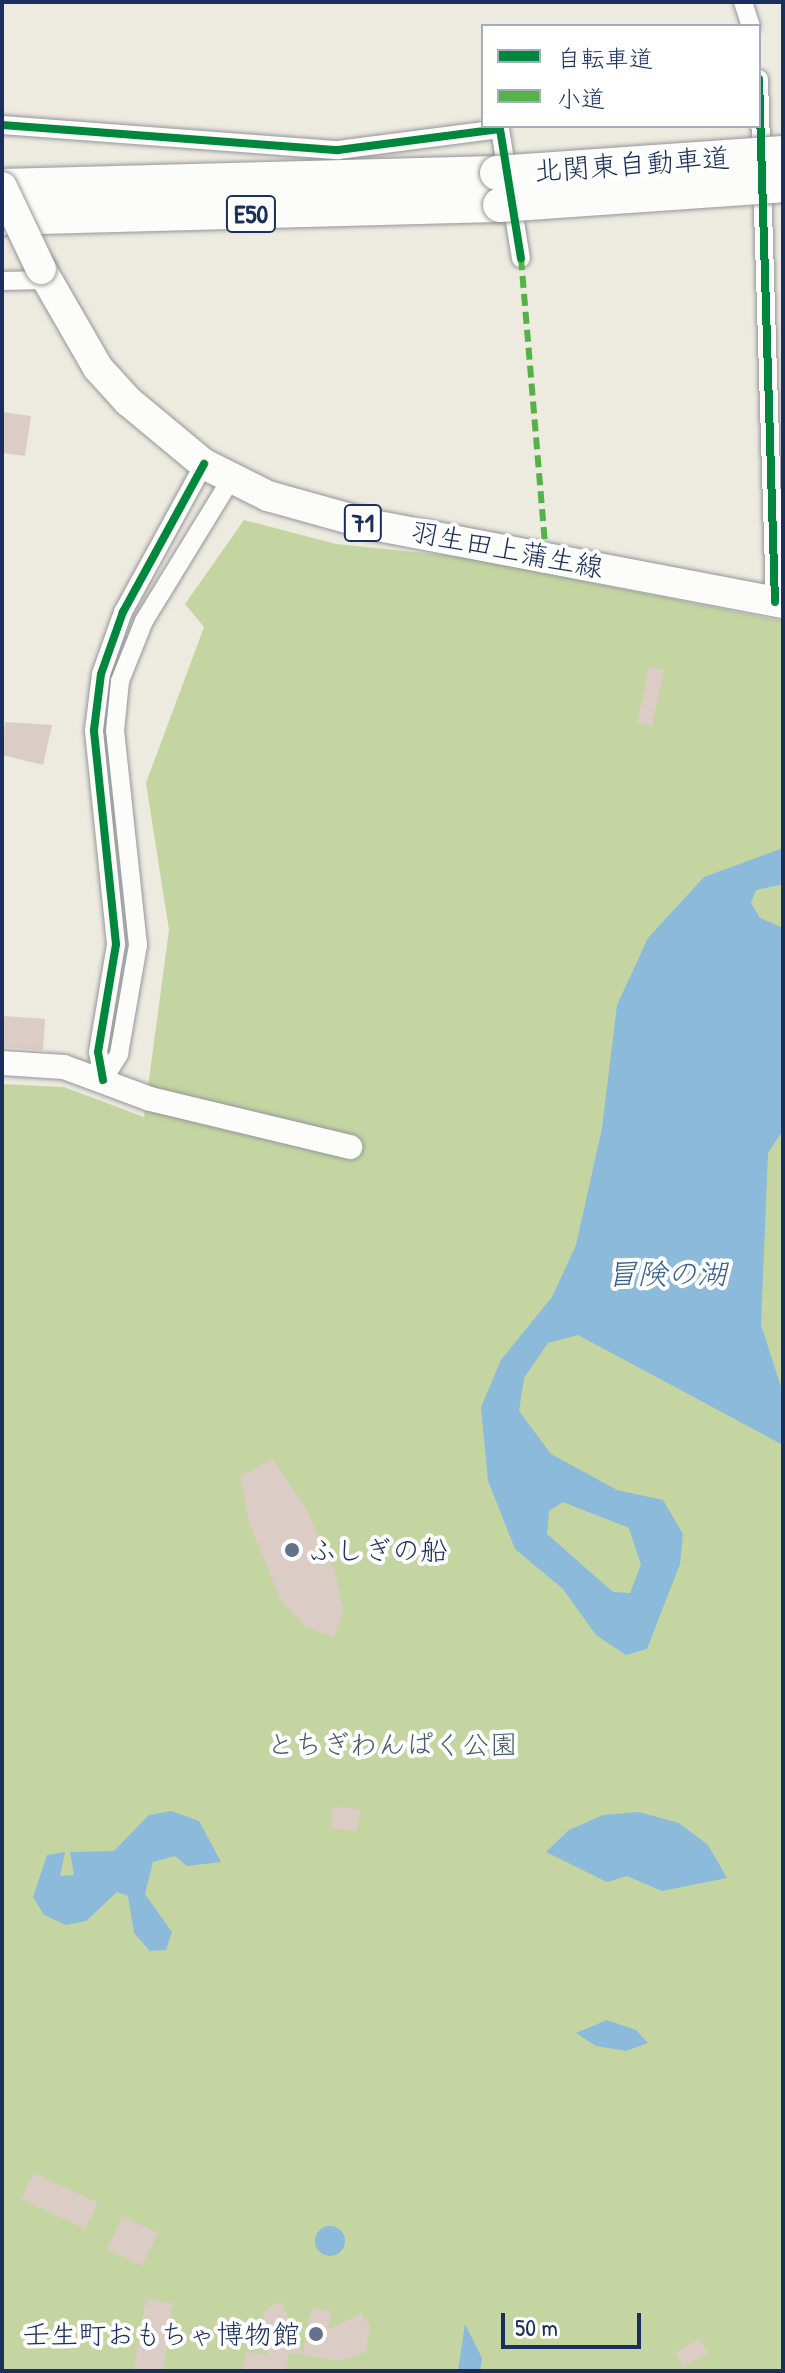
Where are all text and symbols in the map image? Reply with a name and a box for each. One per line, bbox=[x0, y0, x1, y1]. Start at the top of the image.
legend bbox=[481, 24, 761, 128]
text: 自転車道 bbox=[557, 42, 653, 74]
text: 小道 bbox=[557, 82, 605, 114]
street label: 北関東自動車道 bbox=[533, 140, 731, 188]
road number: E50 bbox=[225, 192, 277, 236]
road number: 71 bbox=[343, 501, 383, 545]
street label: 羽生田上蒲生線 bbox=[408, 514, 606, 584]
water label: 冒険の湖 bbox=[607, 1255, 727, 1291]
place label: ふしぎの船 bbox=[308, 1533, 448, 1567]
marker: ふしぎの船 bbox=[283, 1541, 301, 1559]
park label: とちぎわんぱく公園 bbox=[266, 1727, 518, 1761]
scale bar bbox=[505, 2297, 645, 2347]
text: 50 m bbox=[515, 2311, 558, 2343]
place label: 壬生町おもちゃ博物館 bbox=[20, 2317, 300, 2351]
marker: 壬生町おもちゃ博物館 bbox=[307, 2325, 325, 2343]

